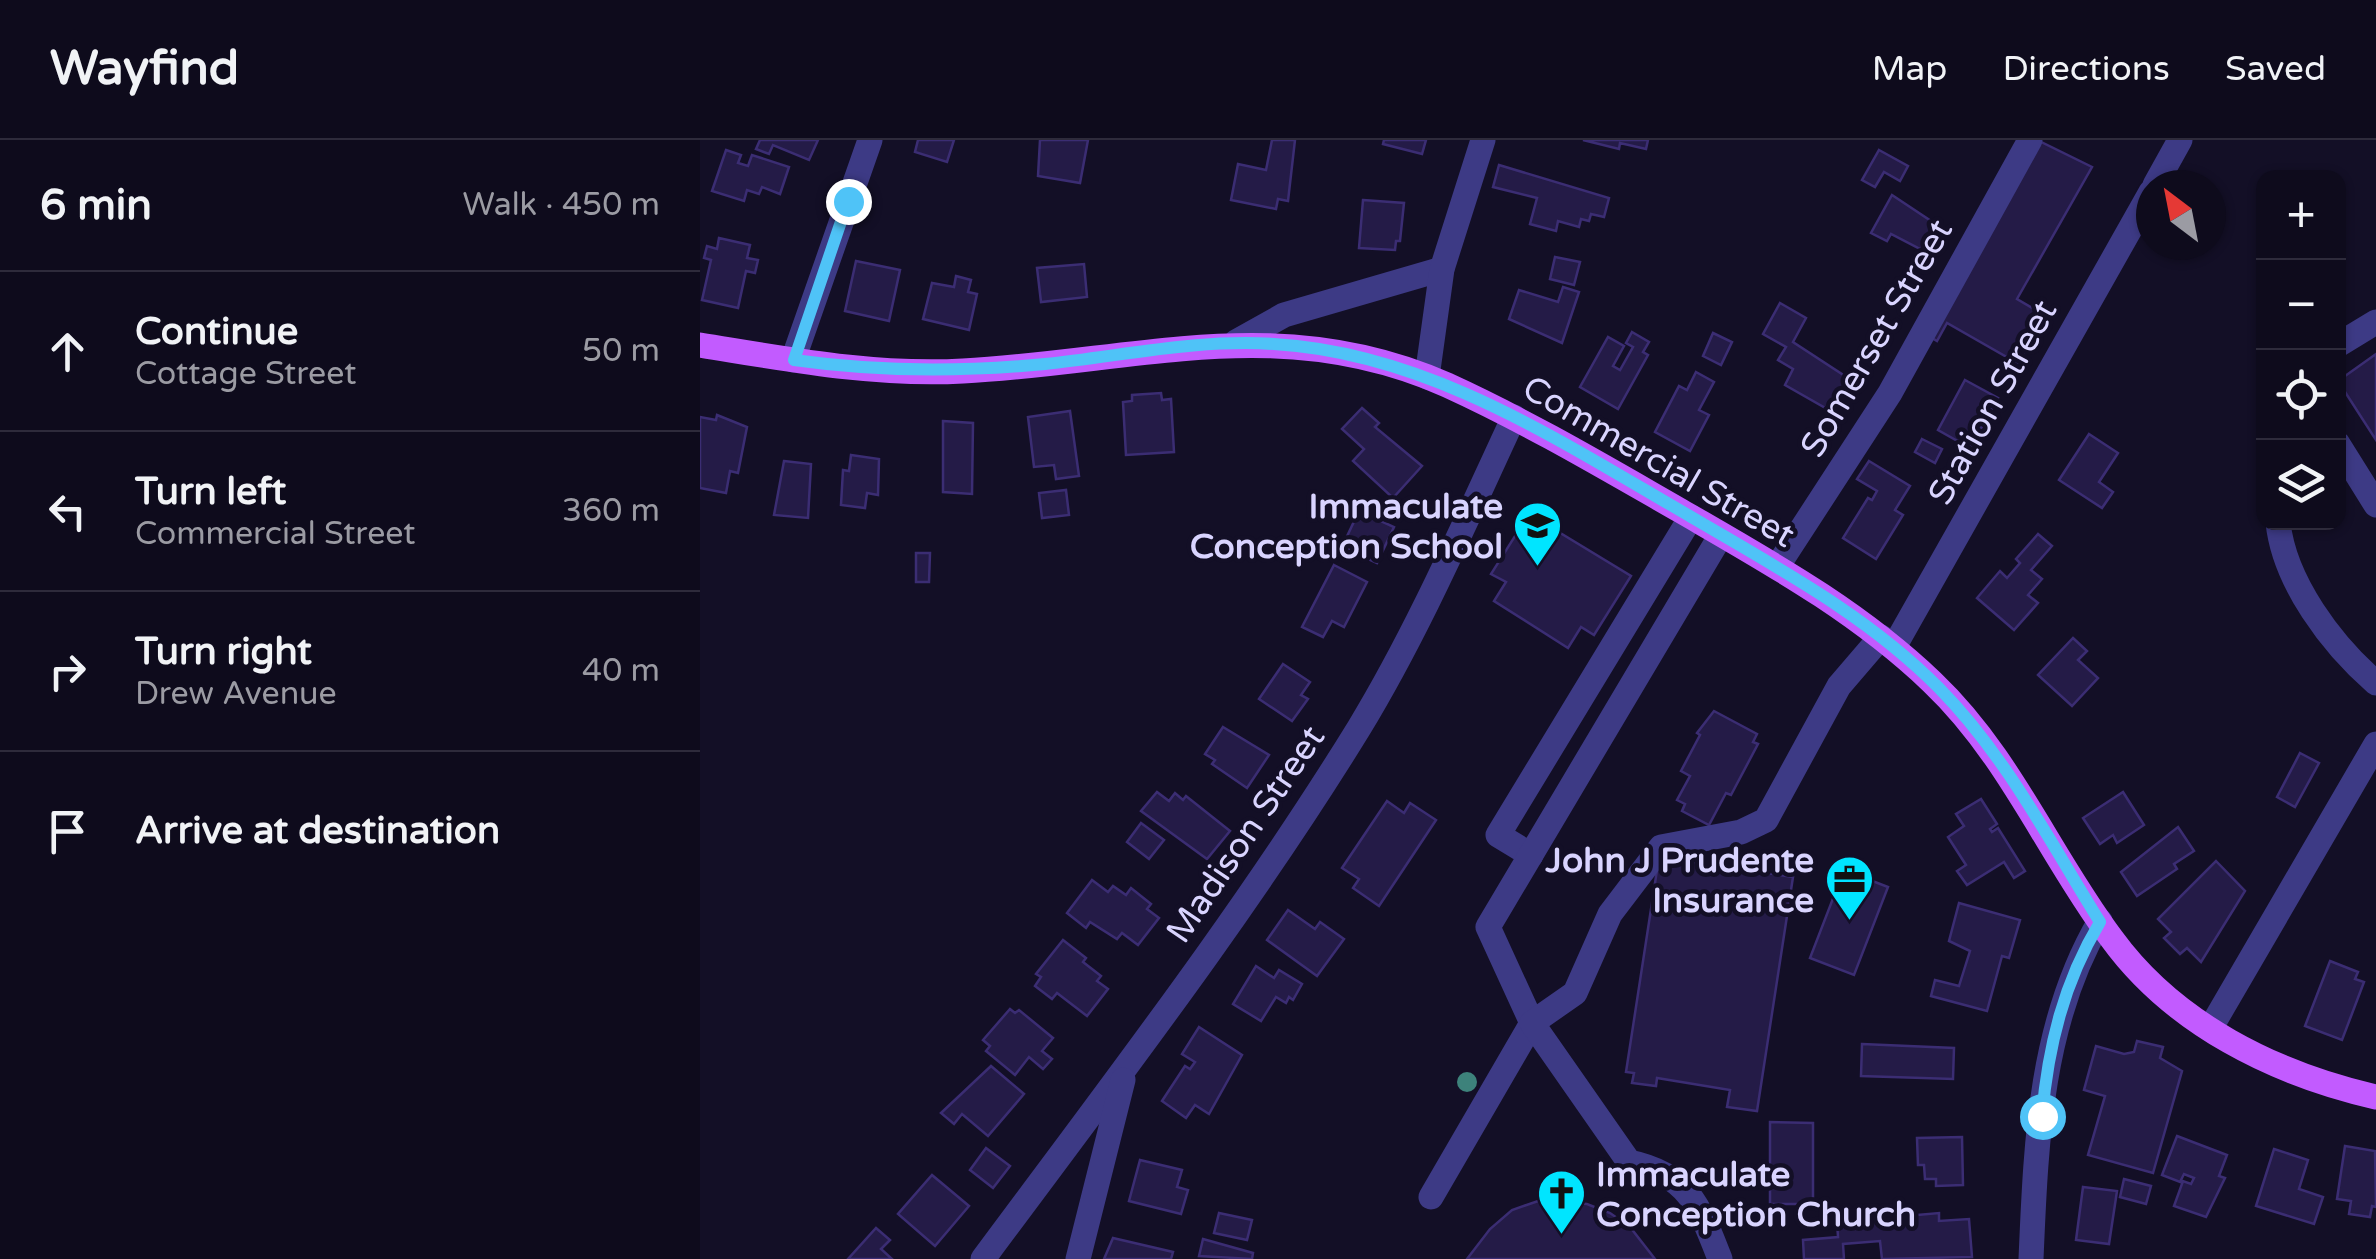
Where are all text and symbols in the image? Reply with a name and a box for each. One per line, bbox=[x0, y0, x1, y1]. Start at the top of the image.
text: Wayfind bbox=[50, 40, 239, 98]
text: Map bbox=[1872, 48, 1947, 90]
text: Directions bbox=[2002, 48, 2170, 90]
text: Saved bbox=[2225, 48, 2326, 90]
north arrow bbox=[2136, 170, 2226, 260]
map controls bbox=[2256, 170, 2346, 530]
button: + bbox=[2256, 170, 2346, 260]
route end bbox=[826, 179, 872, 225]
text: 6 min bbox=[40, 180, 152, 231]
text: Walk · 450 m bbox=[463, 186, 660, 224]
street label: Somerset Street bbox=[1792, 212, 1962, 465]
button: − bbox=[2256, 260, 2346, 350]
street label: Station Street bbox=[1919, 293, 2066, 512]
text: Continue bbox=[135, 309, 298, 355]
icon: ahead bbox=[40, 324, 95, 379]
text: 50 m bbox=[582, 332, 660, 370]
button: locate bbox=[2256, 350, 2346, 440]
text: Cottage Street bbox=[135, 355, 357, 393]
street label: Commercial Street bbox=[1515, 367, 1802, 557]
button: layers bbox=[2256, 440, 2346, 530]
text: Turn left bbox=[135, 469, 286, 515]
icon: left bbox=[40, 484, 95, 539]
place label: Immaculate Conception School bbox=[1190, 486, 1503, 568]
text: 360 m bbox=[562, 492, 660, 530]
school or university icon: Immaculate Conception School bbox=[1512, 500, 1564, 568]
text: Commercial Street bbox=[135, 515, 416, 553]
text: Turn right bbox=[135, 629, 312, 675]
icon: right bbox=[40, 644, 95, 699]
text: 40 m bbox=[582, 652, 660, 690]
text: Drew Avenue bbox=[135, 675, 337, 713]
street label: Madison Street bbox=[1158, 718, 1334, 951]
icon: arrive bbox=[40, 804, 95, 859]
text: Arrive at destination bbox=[135, 808, 500, 854]
place label: John J Prudente Insurance bbox=[1545, 840, 1814, 922]
office icon: John J Prudente Insurance bbox=[1823, 854, 1875, 922]
route start bbox=[2020, 1094, 2066, 1140]
place label: Immaculate Conception Church bbox=[1596, 1154, 1916, 1236]
church icon: Immaculate Conception Church bbox=[1535, 1168, 1587, 1236]

